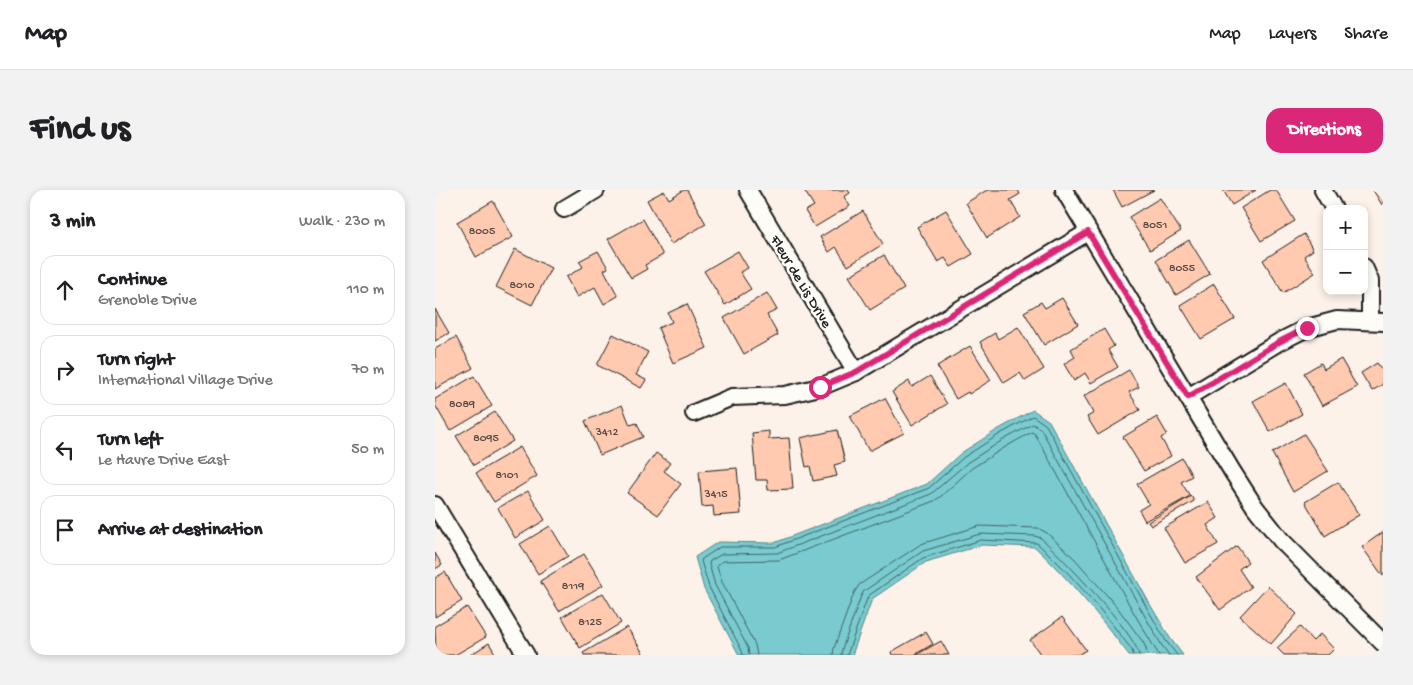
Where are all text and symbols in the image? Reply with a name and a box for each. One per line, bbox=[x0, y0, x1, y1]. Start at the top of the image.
text: Map bbox=[25, 20, 67, 49]
text: Map bbox=[1209, 24, 1241, 45]
text: Layers bbox=[1269, 24, 1316, 45]
text: Share bbox=[1344, 24, 1388, 45]
button: Directions bbox=[1266, 108, 1383, 153]
text: Find us bbox=[30, 110, 130, 151]
map controls bbox=[1323, 205, 1368, 295]
button: + bbox=[1323, 205, 1368, 250]
text: 3 min bbox=[50, 210, 95, 235]
text: Walk · 230 m bbox=[299, 213, 385, 232]
house number: 8051 bbox=[1143, 219, 1167, 233]
house number: 8005 bbox=[469, 225, 495, 239]
street label: Fleur de Lis Drive bbox=[765, 231, 835, 332]
button: − bbox=[1323, 250, 1368, 295]
house number: 8055 bbox=[1169, 262, 1195, 276]
text: Continue bbox=[98, 269, 167, 292]
icon: ahead bbox=[51, 276, 79, 304]
house number: 8010 bbox=[509, 279, 535, 293]
text: 110 m bbox=[347, 281, 384, 300]
text: Grenoble Drive bbox=[98, 292, 197, 311]
route end bbox=[1296, 317, 1319, 340]
text: Turn right bbox=[98, 349, 174, 372]
icon: right bbox=[51, 356, 79, 384]
text: 70 m bbox=[351, 361, 384, 380]
text: International Village Drive bbox=[98, 372, 273, 391]
route start bbox=[809, 376, 832, 399]
house number: 8089 bbox=[449, 398, 475, 412]
house number: 3412 bbox=[595, 426, 618, 440]
text: Turn left bbox=[98, 429, 162, 452]
house number: 8095 bbox=[473, 432, 499, 446]
icon: left bbox=[51, 436, 79, 464]
text: 50 m bbox=[351, 441, 384, 460]
text: Le Havre Drive East bbox=[98, 452, 229, 471]
house number: 8101 bbox=[495, 469, 519, 483]
house number: 3415 bbox=[703, 488, 728, 502]
icon: arrive bbox=[51, 516, 79, 544]
text: Arrive at destination bbox=[98, 519, 262, 542]
house number: 8119 bbox=[562, 580, 584, 594]
house number: 8125 bbox=[578, 616, 602, 630]

